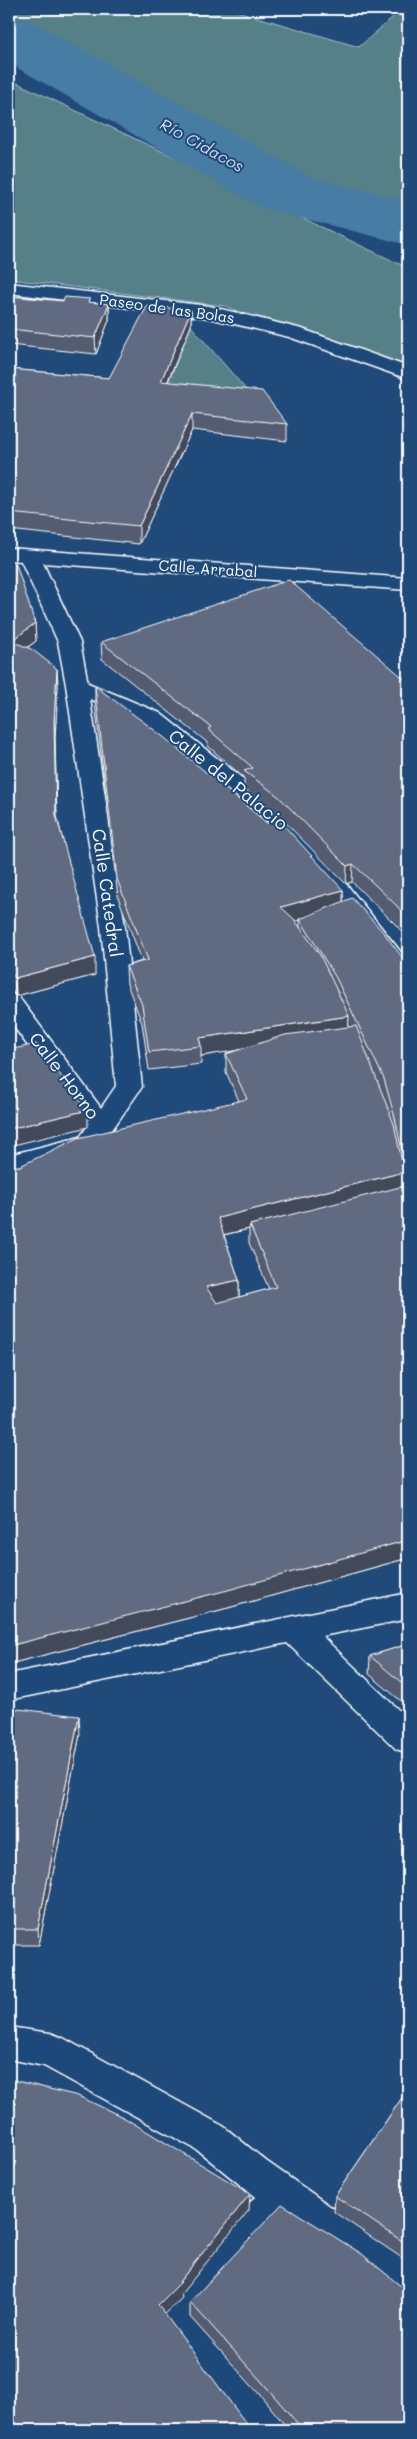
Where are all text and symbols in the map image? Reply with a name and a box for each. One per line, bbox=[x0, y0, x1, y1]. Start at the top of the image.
water label: Río Cidacos bbox=[156, 113, 248, 176]
street label: Paseo de las Bolas bbox=[98, 289, 236, 327]
street label: Calle Arrabal bbox=[158, 555, 258, 581]
street label: Calle del Palacio bbox=[164, 723, 294, 835]
street label: Calle Catedral bbox=[87, 827, 129, 959]
street label: Calle Horno bbox=[24, 1027, 106, 1124]

